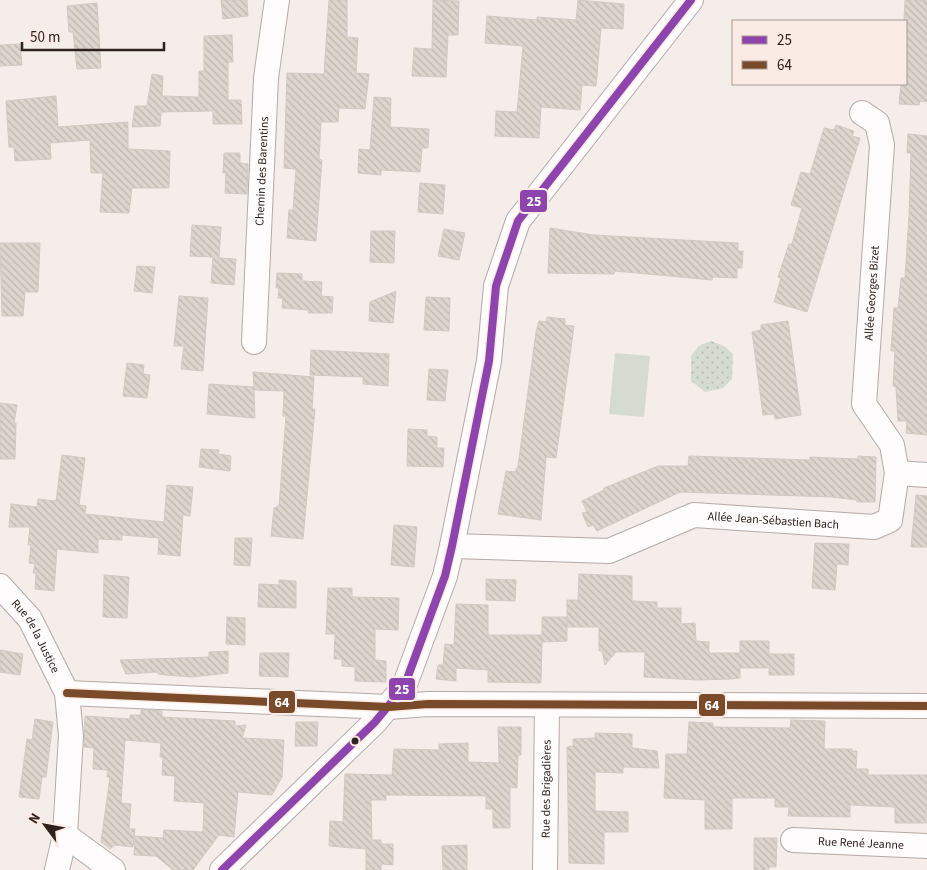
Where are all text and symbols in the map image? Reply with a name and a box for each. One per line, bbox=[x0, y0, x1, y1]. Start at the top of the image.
scale bar bbox=[22, 20, 165, 52]
legend bbox=[732, 20, 907, 85]
text: 50 m bbox=[30, 27, 60, 48]
text: 25 bbox=[777, 30, 792, 51]
text: 64 bbox=[777, 55, 792, 76]
street label: Chemin des Barentins bbox=[251, 116, 273, 226]
line badge: 25 bbox=[519, 189, 548, 213]
text: 25 bbox=[527, 192, 541, 212]
street label: Allée Georges Bizet bbox=[860, 245, 883, 341]
street label: Allée Jean-Sébastien Bach bbox=[707, 507, 840, 533]
street label: Rue de la Justice bbox=[7, 595, 64, 676]
line badge: 25 bbox=[388, 677, 416, 701]
text: 25 bbox=[395, 680, 409, 700]
line badge: 64 bbox=[268, 690, 296, 714]
text: 64 bbox=[275, 693, 290, 713]
line badge: 64 bbox=[698, 693, 726, 717]
text: 64 bbox=[705, 696, 720, 716]
unlabelled marker bbox=[350, 736, 360, 746]
street label: Rue des Brigadières bbox=[537, 740, 555, 838]
north arrow bbox=[20, 800, 70, 850]
text: N bbox=[24, 809, 46, 828]
street label: Rue René Jeanne bbox=[818, 833, 904, 853]

